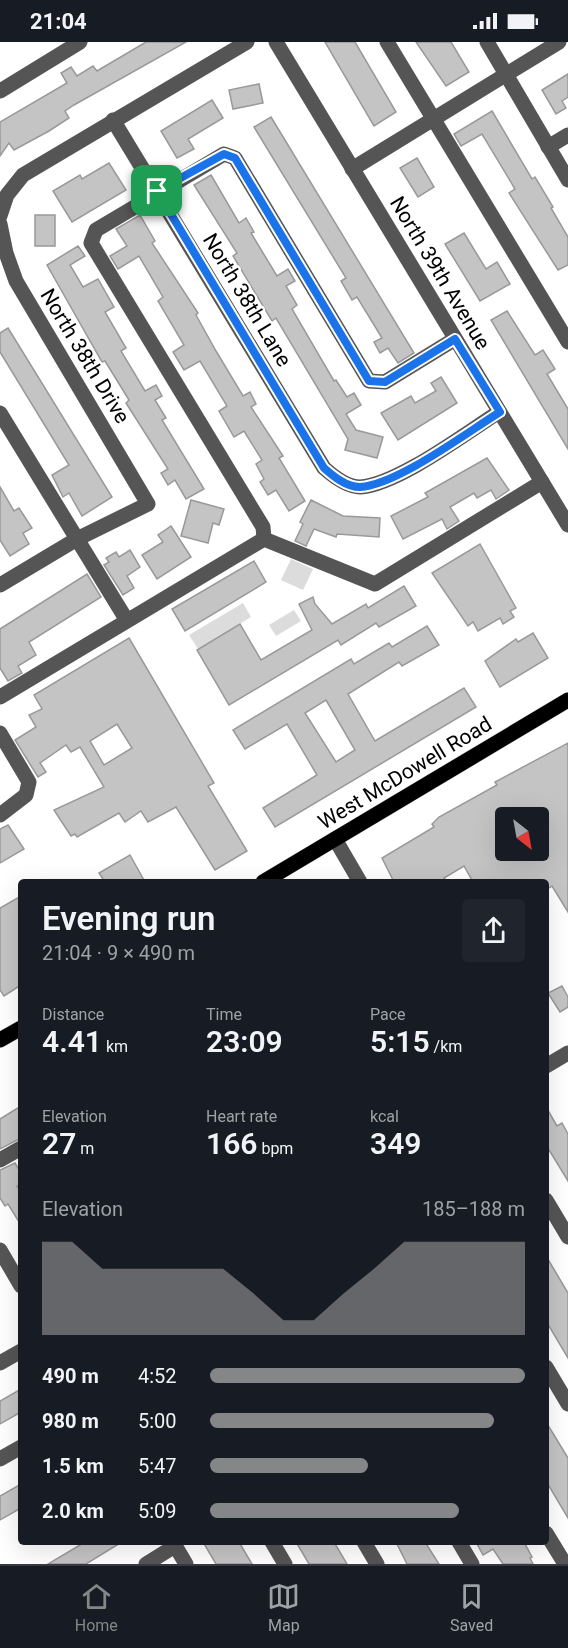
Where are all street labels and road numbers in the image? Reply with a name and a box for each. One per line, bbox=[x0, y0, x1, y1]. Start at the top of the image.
street label: North 39th Avenue bbox=[385, 192, 495, 354]
street label: North 38th Lane bbox=[198, 229, 296, 371]
street label: North 38th Drive bbox=[35, 284, 135, 428]
street label: West McDowell Road bbox=[314, 712, 496, 834]

